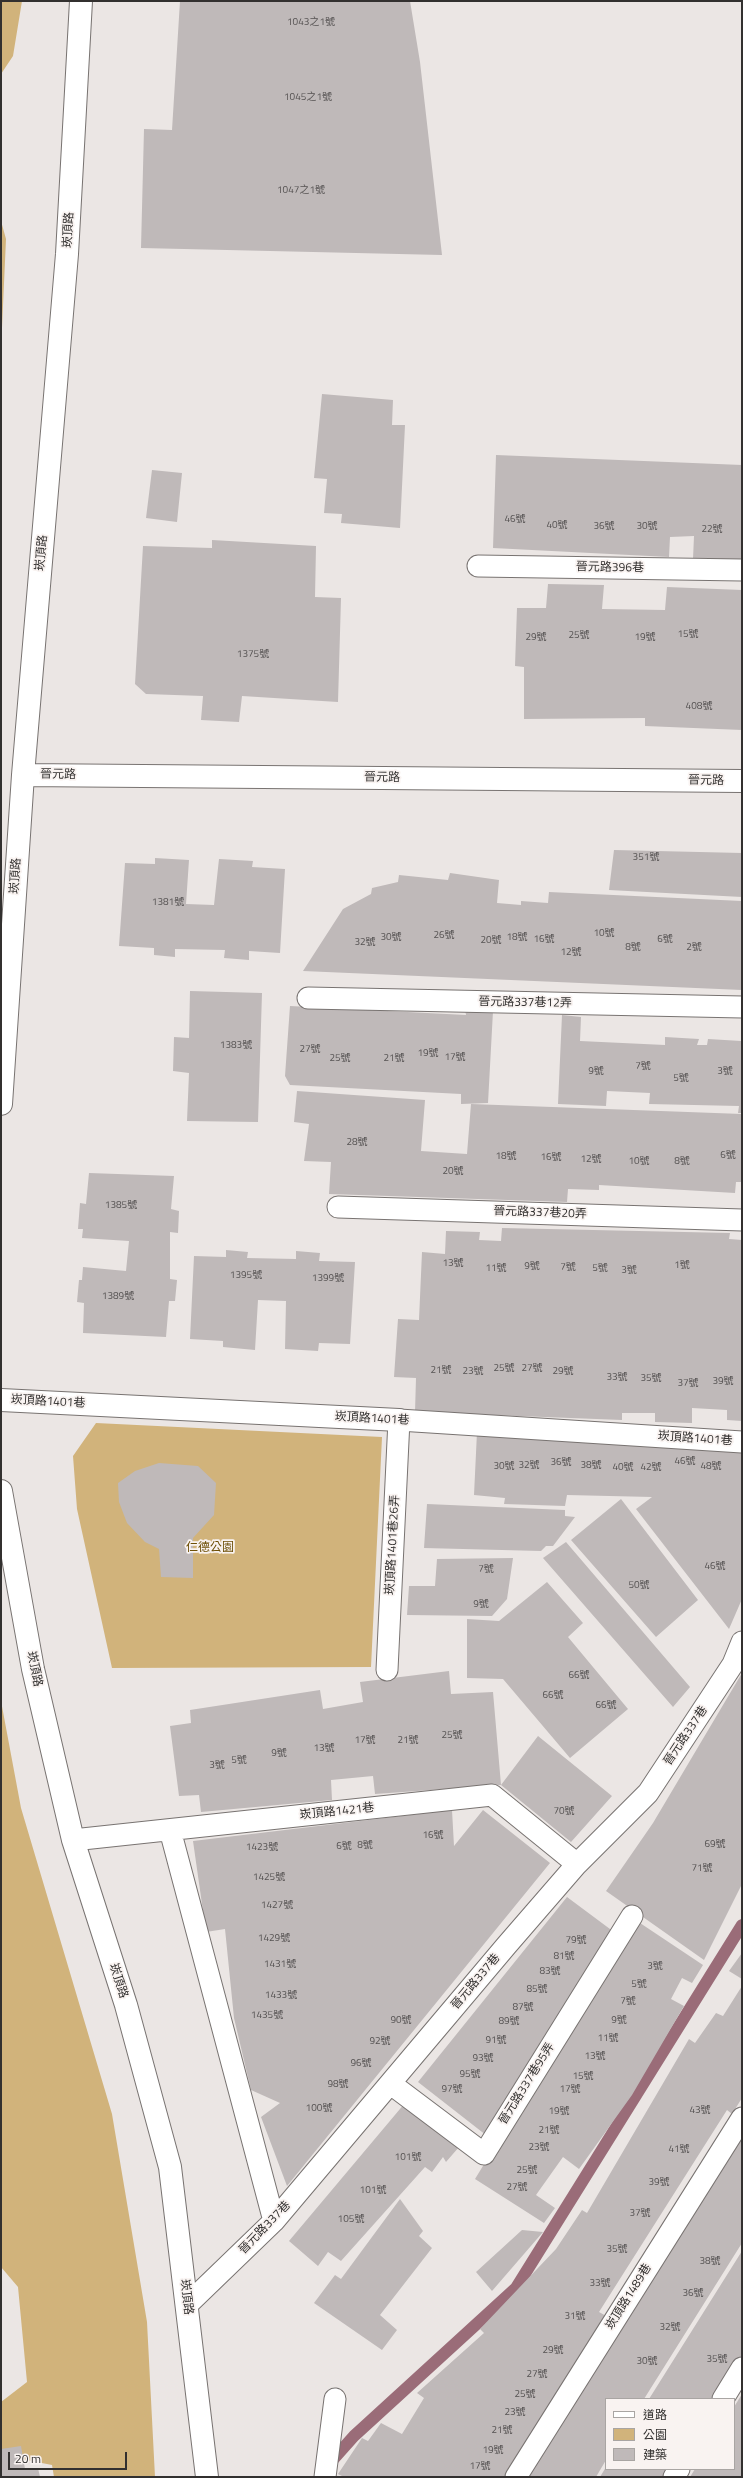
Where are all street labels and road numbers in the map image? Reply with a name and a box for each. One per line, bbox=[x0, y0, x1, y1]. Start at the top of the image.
street label: 崁頂路 bbox=[61, 212, 77, 248]
street label: 崁頂路 bbox=[33, 534, 51, 572]
street label: 晉元路396巷 bbox=[576, 560, 644, 576]
street label: 晉元路 bbox=[40, 767, 76, 783]
street label: 晉元路 bbox=[364, 770, 400, 786]
street label: 晉元路 bbox=[688, 773, 724, 789]
street label: 崁頂路 bbox=[8, 858, 24, 894]
street label: 晉元路337巷12弄 bbox=[478, 995, 572, 1011]
street label: 晉元路337巷20弄 bbox=[493, 1204, 587, 1222]
street label: 崁頂路1401巷 bbox=[10, 1393, 86, 1411]
street label: 崁頂路1401巷 bbox=[334, 1410, 410, 1428]
street label: 崁頂路1401巷 bbox=[657, 1429, 733, 1449]
street label: 崁頂路1401巷26弄 bbox=[383, 1495, 403, 1595]
street label: 崁頂路 bbox=[23, 1650, 45, 1688]
street label: 晉元路337巷 bbox=[661, 1704, 711, 1768]
street label: 崁頂路1421巷 bbox=[299, 1801, 375, 1823]
street label: 晉元路337巷 bbox=[449, 1951, 503, 2013]
street label: 崁頂路 bbox=[106, 1962, 130, 2000]
street label: 晉元路337巷95弄 bbox=[496, 2040, 558, 2128]
street label: 晉元路337巷 bbox=[236, 2198, 294, 2258]
street label: 崁頂路1489巷 bbox=[603, 2261, 655, 2333]
street label: 崁頂路 bbox=[177, 2278, 195, 2316]

